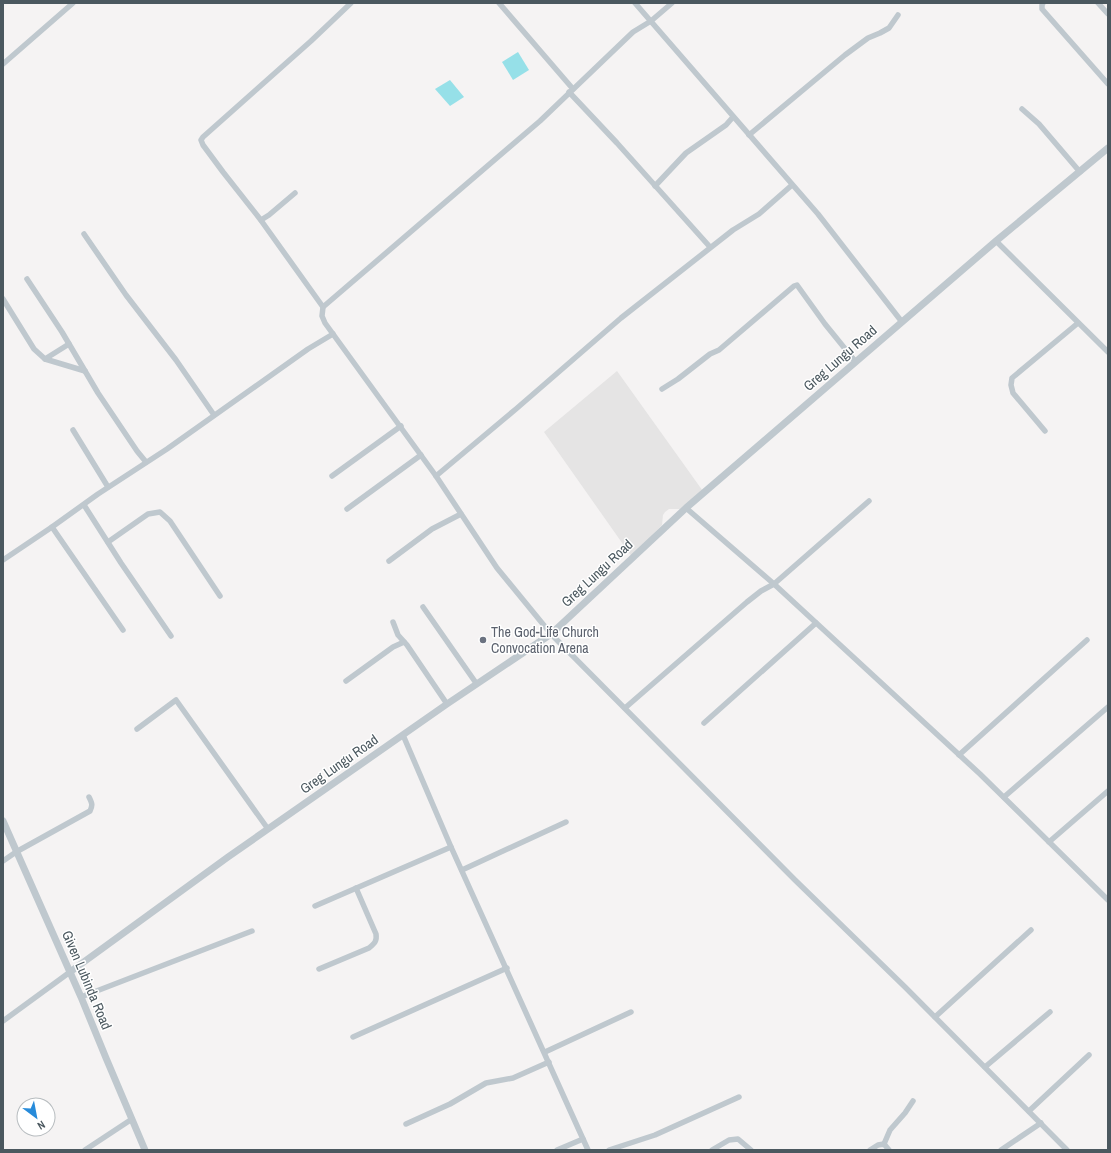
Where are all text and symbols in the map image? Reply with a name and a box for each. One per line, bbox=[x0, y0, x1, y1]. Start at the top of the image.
street label: Greg Lungu Road bbox=[800, 321, 880, 395]
street label: Greg Lungu Road bbox=[557, 535, 637, 611]
place label: The God-Life Church Convocation Arena bbox=[491, 623, 599, 657]
marker: The God-Life Church Convocation Arena bbox=[478, 635, 488, 645]
street label: Greg Lungu Road bbox=[296, 730, 382, 798]
street label: Given Lubinda Road bbox=[58, 928, 116, 1032]
north arrow bbox=[16, 1097, 56, 1137]
text: N bbox=[35, 1118, 48, 1133]

